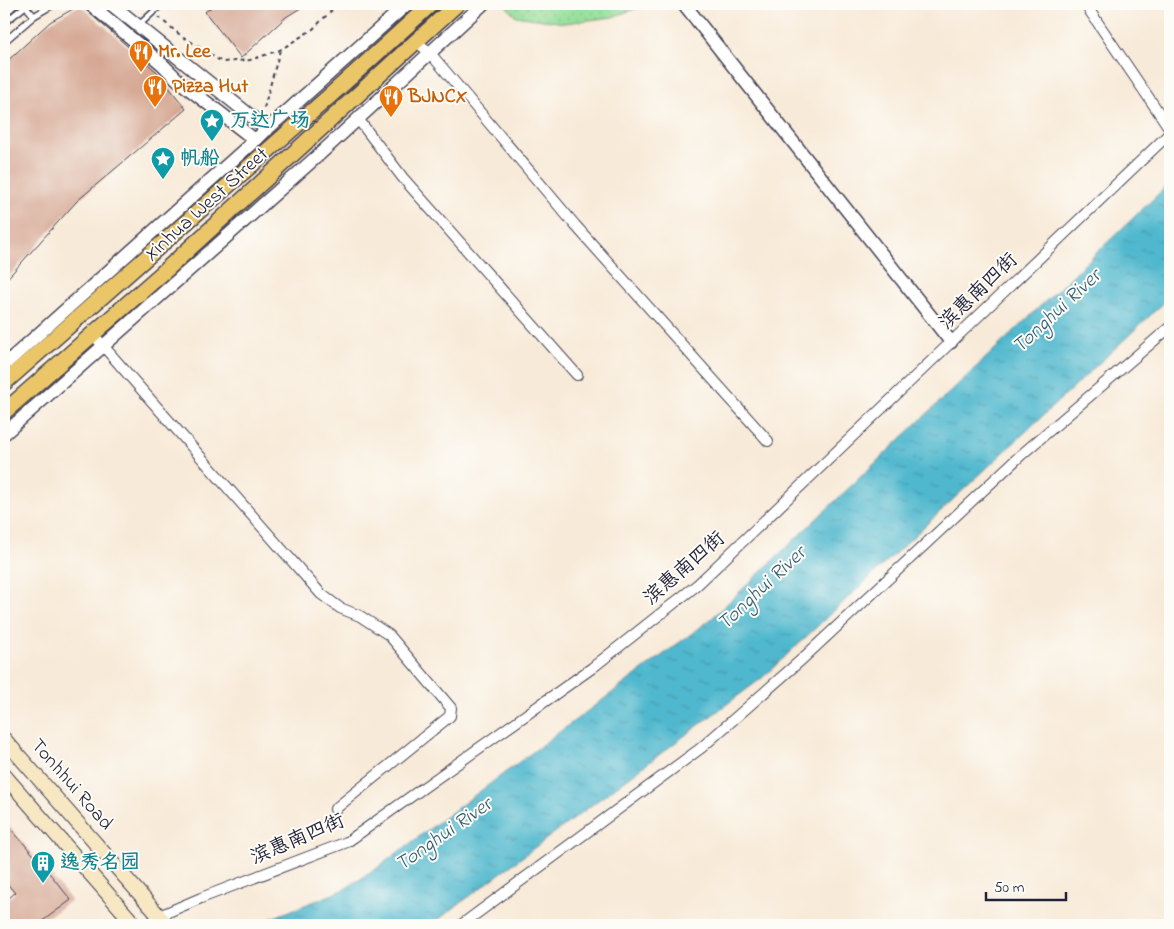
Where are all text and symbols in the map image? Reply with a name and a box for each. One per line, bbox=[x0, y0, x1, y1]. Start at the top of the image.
place label: Mr. Lee bbox=[158, 38, 212, 67]
restaurant icon: Mr. Lee bbox=[128, 39, 154, 73]
place label: Pizza Hut bbox=[172, 73, 249, 102]
restaurant icon: Pizza Hut bbox=[142, 74, 168, 108]
place label: BJNCX bbox=[407, 83, 468, 112]
restaurant icon: BJNCX bbox=[378, 84, 404, 118]
place label: 万达广场 bbox=[230, 107, 310, 136]
place icon: 万达广场 bbox=[199, 108, 225, 142]
street label: Xinhua West Street bbox=[138, 141, 276, 269]
place label: 帆船 bbox=[180, 145, 220, 174]
place icon: 帆船 bbox=[150, 146, 176, 180]
street label: 滨惠南四街 bbox=[933, 247, 1025, 337]
water label: Tonghui River bbox=[1006, 261, 1111, 362]
street label: 滨惠南四街 bbox=[638, 525, 732, 613]
water label: Tonghui River bbox=[711, 538, 816, 639]
street label: Tonhhui Road bbox=[23, 733, 119, 837]
water label: Tonghui River bbox=[389, 789, 501, 880]
street label: 滨惠南四街 bbox=[246, 807, 350, 873]
place label: 逸秀名园 bbox=[60, 849, 140, 878]
building icon: 逸秀名园 bbox=[30, 850, 56, 884]
scale bar bbox=[986, 869, 1066, 901]
text: 50 m bbox=[994, 877, 1025, 899]

